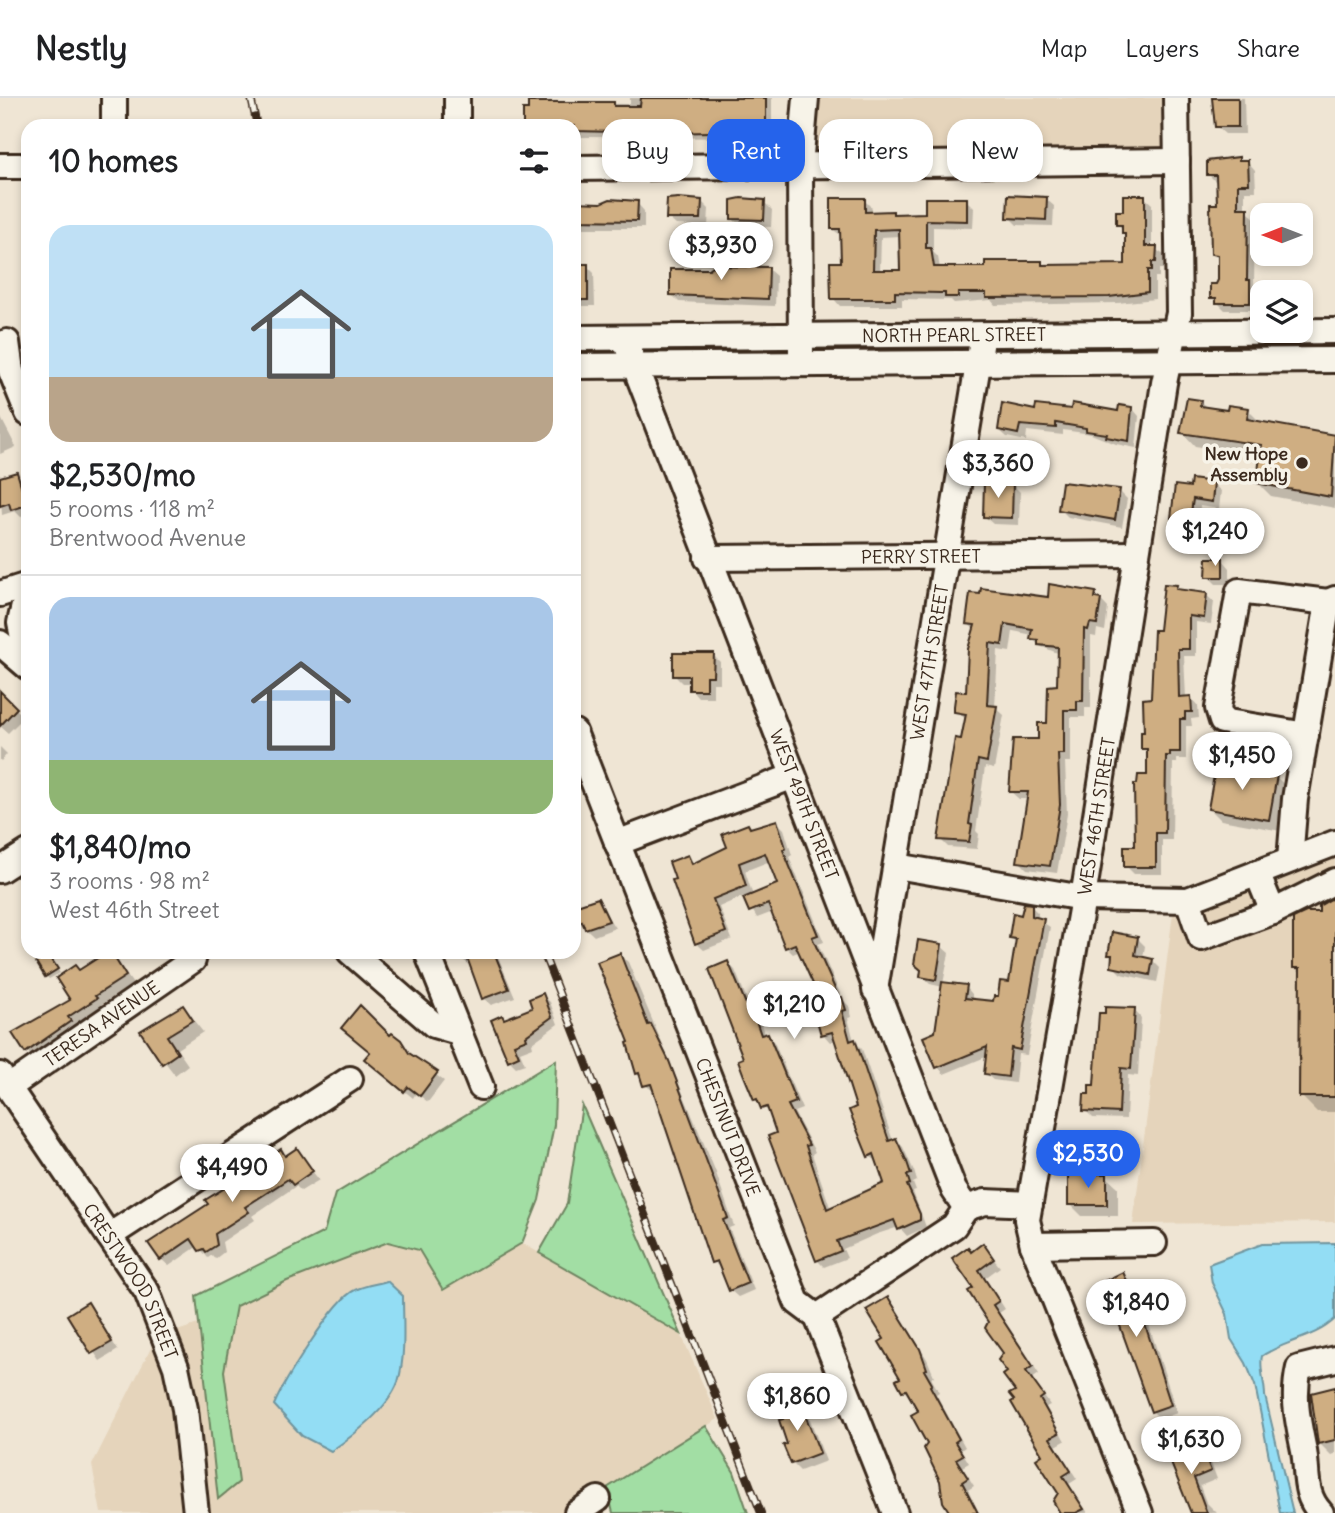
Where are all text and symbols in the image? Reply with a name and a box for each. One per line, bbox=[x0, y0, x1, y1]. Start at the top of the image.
text: Nestly bbox=[35, 27, 128, 69]
text: Map bbox=[1041, 33, 1087, 63]
text: Layers bbox=[1125, 33, 1199, 63]
text: Share bbox=[1237, 33, 1300, 63]
chip: Buy bbox=[602, 119, 693, 182]
chip: Rent bbox=[707, 119, 805, 182]
chip: Filters bbox=[819, 119, 933, 182]
chip: New bbox=[947, 119, 1043, 182]
text: 10 homes bbox=[49, 142, 178, 180]
icon: filters bbox=[515, 142, 553, 180]
north arrow bbox=[1250, 203, 1312, 266]
map controls bbox=[1250, 203, 1313, 343]
pin: $3,930 bbox=[664, 222, 778, 282]
text: $3,930 bbox=[685, 230, 757, 259]
icon: home bbox=[238, 271, 364, 397]
button: layers bbox=[1250, 280, 1313, 343]
street label: NORTH PEARL STREET bbox=[862, 322, 1046, 347]
pin: $3,360 bbox=[941, 440, 1055, 500]
place label: New Hope Assembly bbox=[1205, 442, 1288, 486]
text: $3,360 bbox=[962, 448, 1034, 477]
marker: New Hope Assembly bbox=[1294, 455, 1310, 471]
text: $2,530/mo bbox=[49, 456, 196, 494]
text: 5 rooms · 118 m² bbox=[49, 494, 215, 523]
pin: $1,240 bbox=[1158, 508, 1272, 568]
text: $1,240 bbox=[1182, 516, 1248, 545]
text: Brentwood Avenue bbox=[49, 523, 246, 552]
street label: PERRY STREET bbox=[861, 544, 981, 568]
street label: WEST 47TH STREET bbox=[905, 583, 953, 742]
icon: home bbox=[238, 643, 364, 769]
street label: WEST 49TH STREET bbox=[765, 726, 844, 883]
pin: $1,450 bbox=[1185, 732, 1299, 792]
street label: WEST 46TH STREET bbox=[1072, 736, 1120, 897]
text: $1,450 bbox=[1208, 740, 1276, 769]
text: $1,840/mo bbox=[49, 828, 191, 866]
text: 3 rooms · 98 m² bbox=[49, 866, 210, 895]
text: West 46th Street bbox=[49, 895, 220, 924]
street label: TERESA AVENUE bbox=[39, 975, 164, 1071]
pin: $1,210 bbox=[737, 982, 851, 1041]
text: $1,210 bbox=[762, 989, 826, 1018]
street label: CHESTNUT DRIVE bbox=[691, 1054, 766, 1199]
pin: $2,530 bbox=[1031, 1130, 1145, 1190]
text: $2,530 bbox=[1052, 1138, 1124, 1167]
pin: $4,490 bbox=[175, 1144, 289, 1204]
text: $4,490 bbox=[196, 1152, 268, 1181]
street label: CRESTWOOD STREET bbox=[79, 1199, 183, 1362]
pin: $1,840 bbox=[1079, 1280, 1193, 1339]
text: $1,840 bbox=[1102, 1287, 1170, 1316]
pin: $1,860 bbox=[740, 1374, 854, 1433]
text: $1,860 bbox=[763, 1381, 831, 1410]
pin: $1,630 bbox=[1134, 1416, 1248, 1476]
text: $1,630 bbox=[1157, 1424, 1225, 1453]

